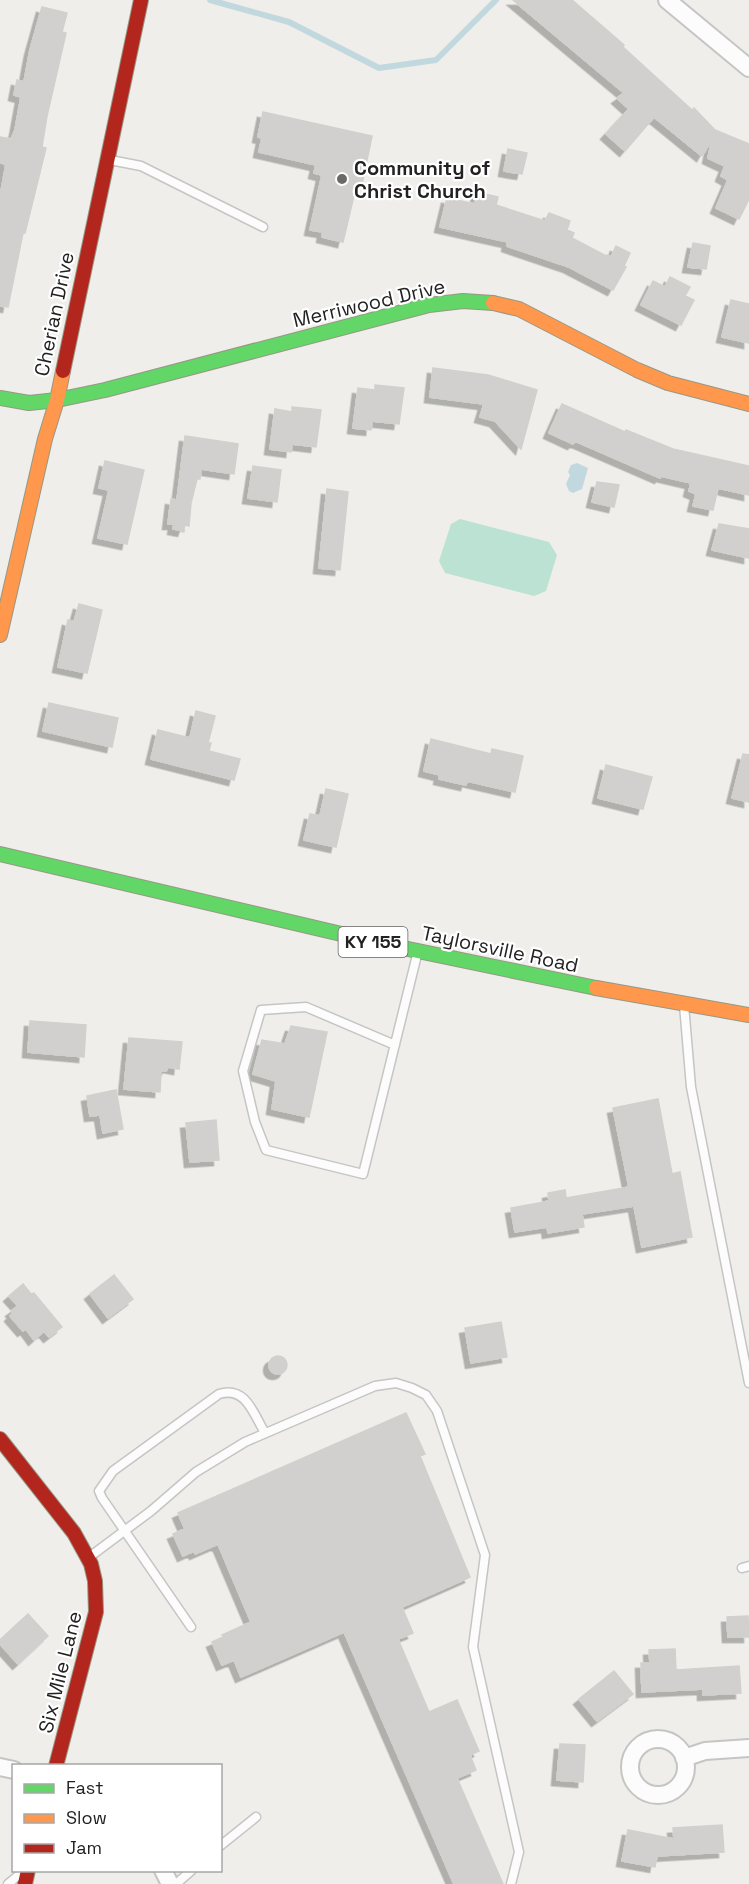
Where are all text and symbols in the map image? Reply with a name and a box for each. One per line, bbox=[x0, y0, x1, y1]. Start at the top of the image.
place label: Community of Christ Church bbox=[354, 155, 491, 204]
marker: Community of Christ Church bbox=[335, 172, 349, 186]
street label: Cherian Drive bbox=[28, 250, 80, 378]
street label: Merriwood Drive bbox=[290, 273, 448, 333]
street label: Taylorsville Road bbox=[419, 920, 581, 978]
road number: KY 155 bbox=[338, 927, 407, 957]
street label: Six Mile Lane bbox=[32, 1608, 88, 1736]
legend bbox=[12, 1764, 222, 1872]
text: Fast bbox=[66, 1776, 103, 1799]
text: Slow bbox=[66, 1806, 107, 1829]
text: Jam bbox=[66, 1836, 102, 1859]

